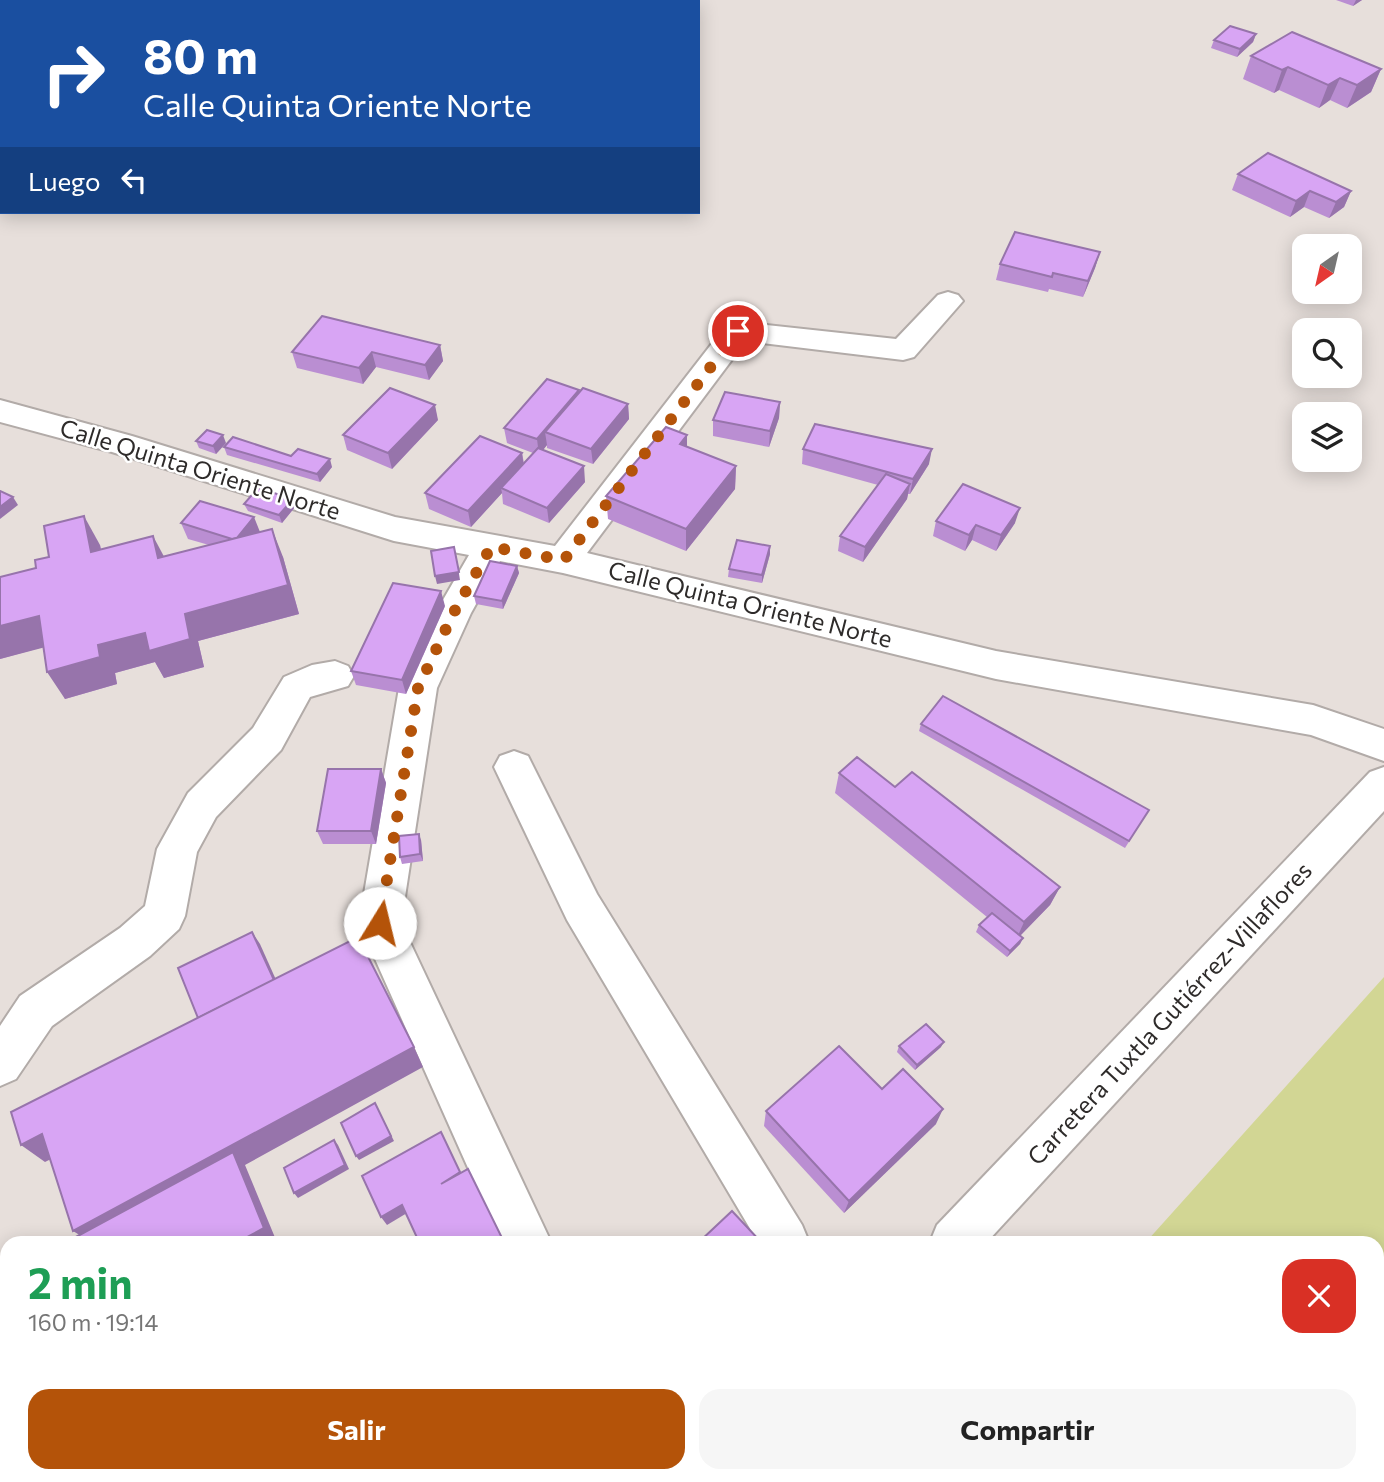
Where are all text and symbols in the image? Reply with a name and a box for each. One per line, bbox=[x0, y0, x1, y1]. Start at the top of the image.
text: 80 m bbox=[143, 24, 258, 84]
icon: right bbox=[28, 28, 119, 119]
text: Calle Quinta Oriente Norte bbox=[143, 84, 532, 124]
icon: left bbox=[115, 161, 153, 199]
text: Luego bbox=[28, 165, 101, 196]
north arrow bbox=[1292, 234, 1362, 304]
map controls bbox=[1292, 234, 1362, 472]
pin bbox=[708, 301, 768, 361]
icon: arrive bbox=[719, 312, 757, 350]
button: search bbox=[1292, 318, 1362, 388]
button: layers bbox=[1292, 402, 1362, 472]
street label: Calle Quinta Oriente Norte bbox=[57, 412, 344, 525]
street label: Calle Quinta Oriente Norte bbox=[605, 554, 895, 653]
street label: Carretera Tuxtla Gutiérrez-Villaflores bbox=[1021, 855, 1317, 1170]
position arrow bbox=[343, 886, 417, 960]
text: 2 min bbox=[28, 1256, 133, 1308]
button: close bbox=[1282, 1259, 1356, 1333]
text: 160 m · 19:14 bbox=[28, 1308, 158, 1336]
button: Salir bbox=[28, 1389, 685, 1469]
button: Compartir bbox=[699, 1389, 1356, 1469]

